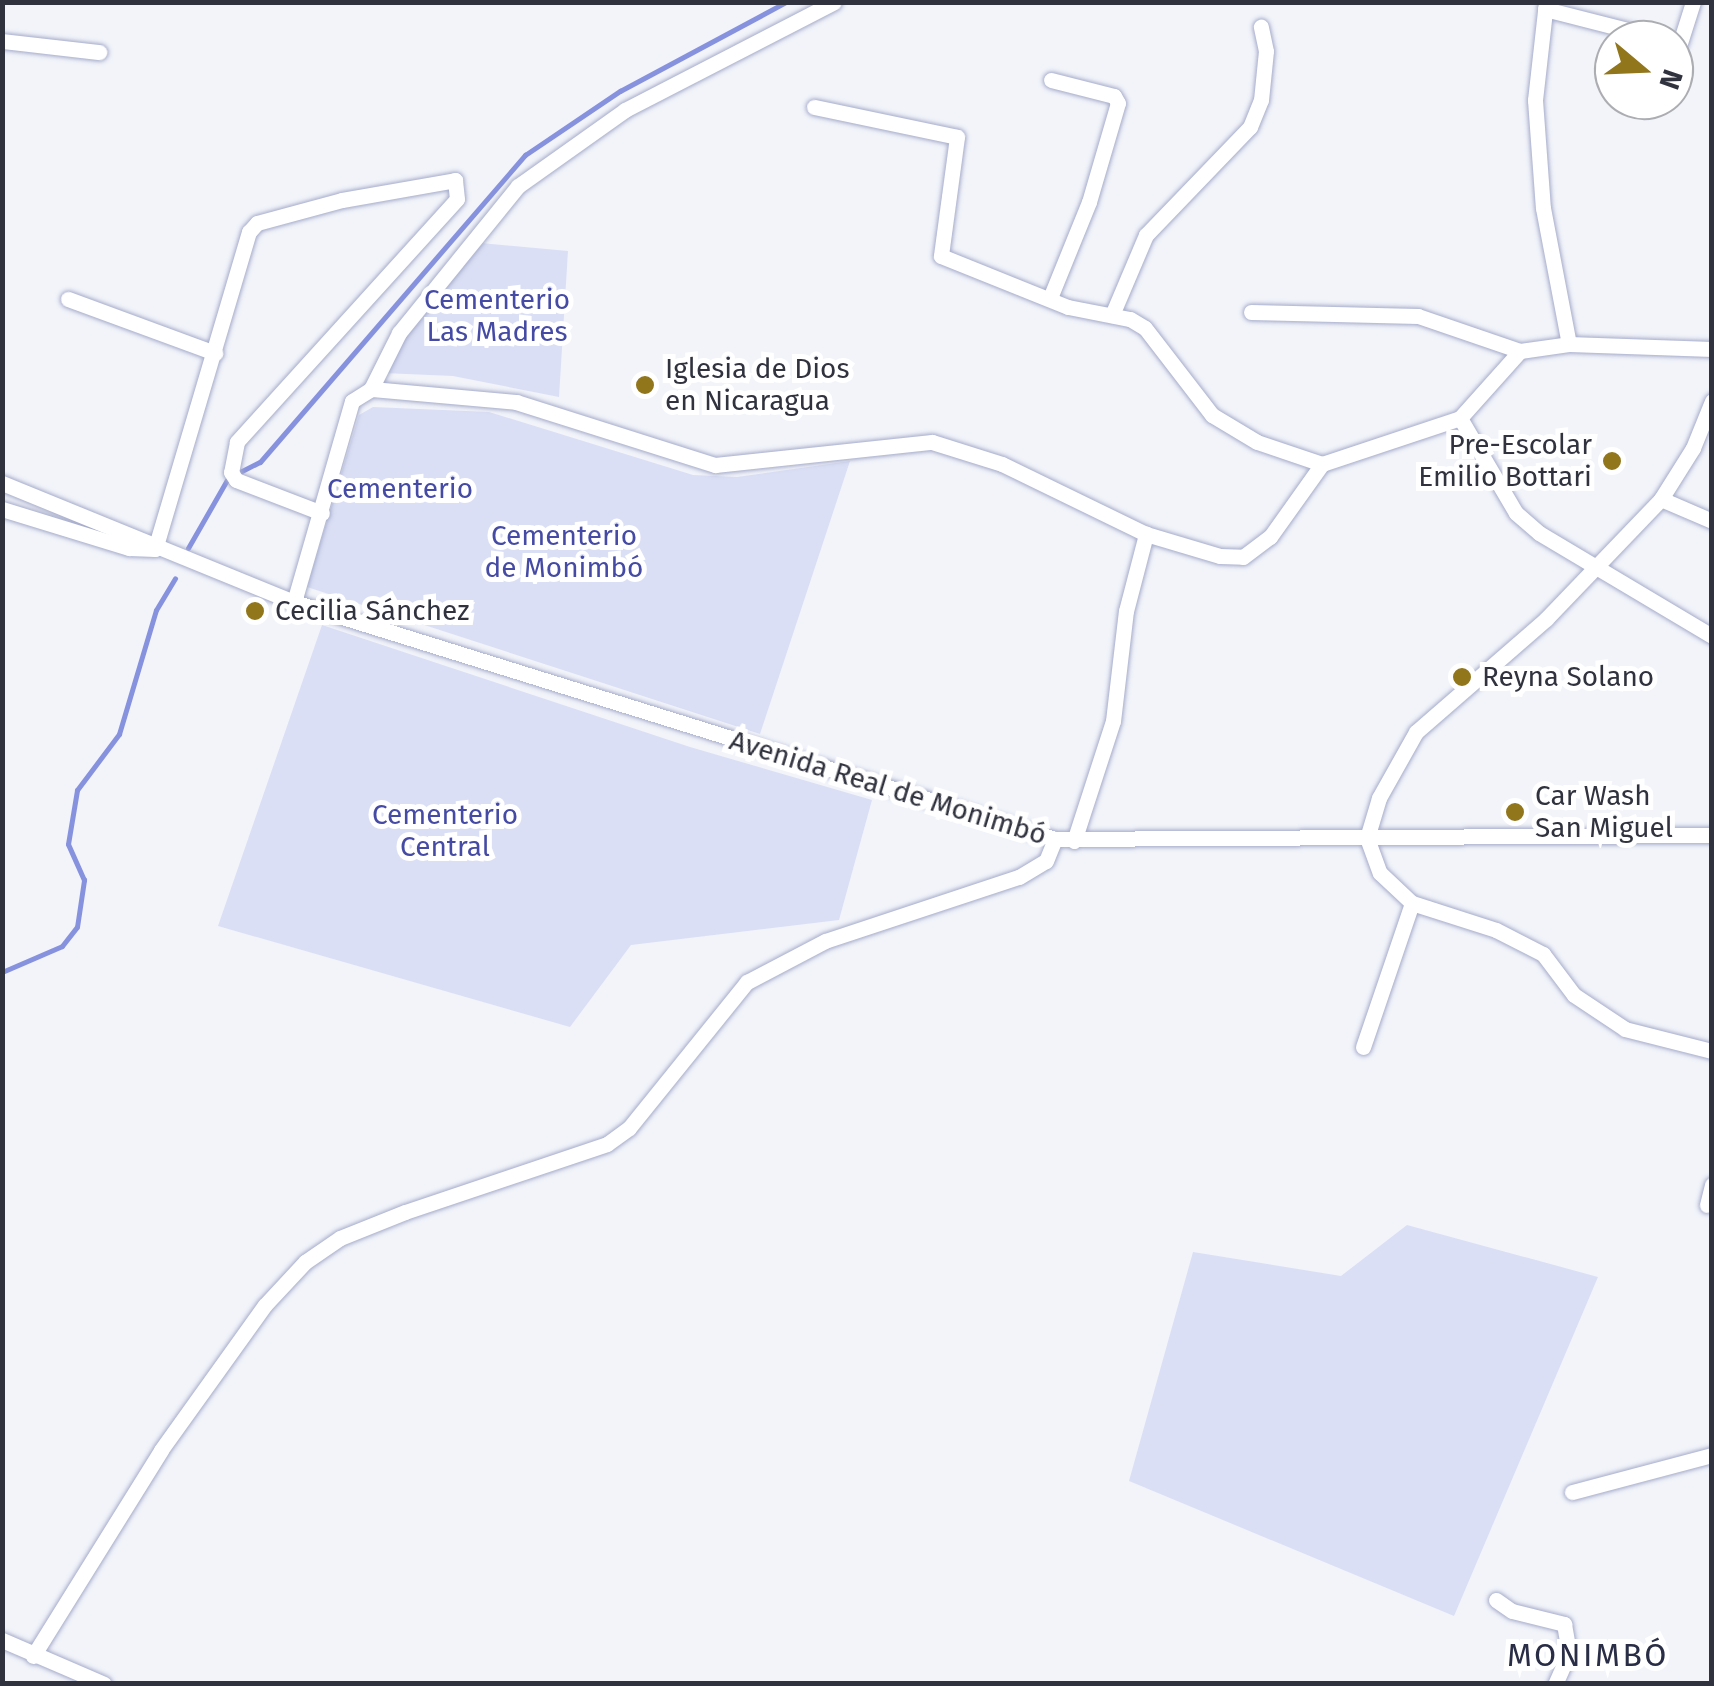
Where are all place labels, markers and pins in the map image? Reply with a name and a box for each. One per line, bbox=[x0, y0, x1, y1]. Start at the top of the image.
place label: Iglesia de Dios en Nicaragua bbox=[665, 352, 850, 418]
marker: Iglesia de Dios en Nicaragua bbox=[634, 374, 656, 396]
place label: Pre-Escolar Emilio Bottari bbox=[1418, 428, 1592, 494]
marker: Pre-Escolar Emilio Bottari bbox=[1601, 450, 1623, 472]
place label: Cecilia Sánchez bbox=[275, 594, 469, 628]
marker: Cecilia Sánchez bbox=[244, 600, 266, 622]
place label: Reyna Solano bbox=[1482, 660, 1654, 694]
marker: Reyna Solano bbox=[1451, 666, 1473, 688]
place label: Car Wash San Miguel bbox=[1535, 779, 1673, 845]
marker: Car Wash San Miguel bbox=[1504, 801, 1526, 823]

